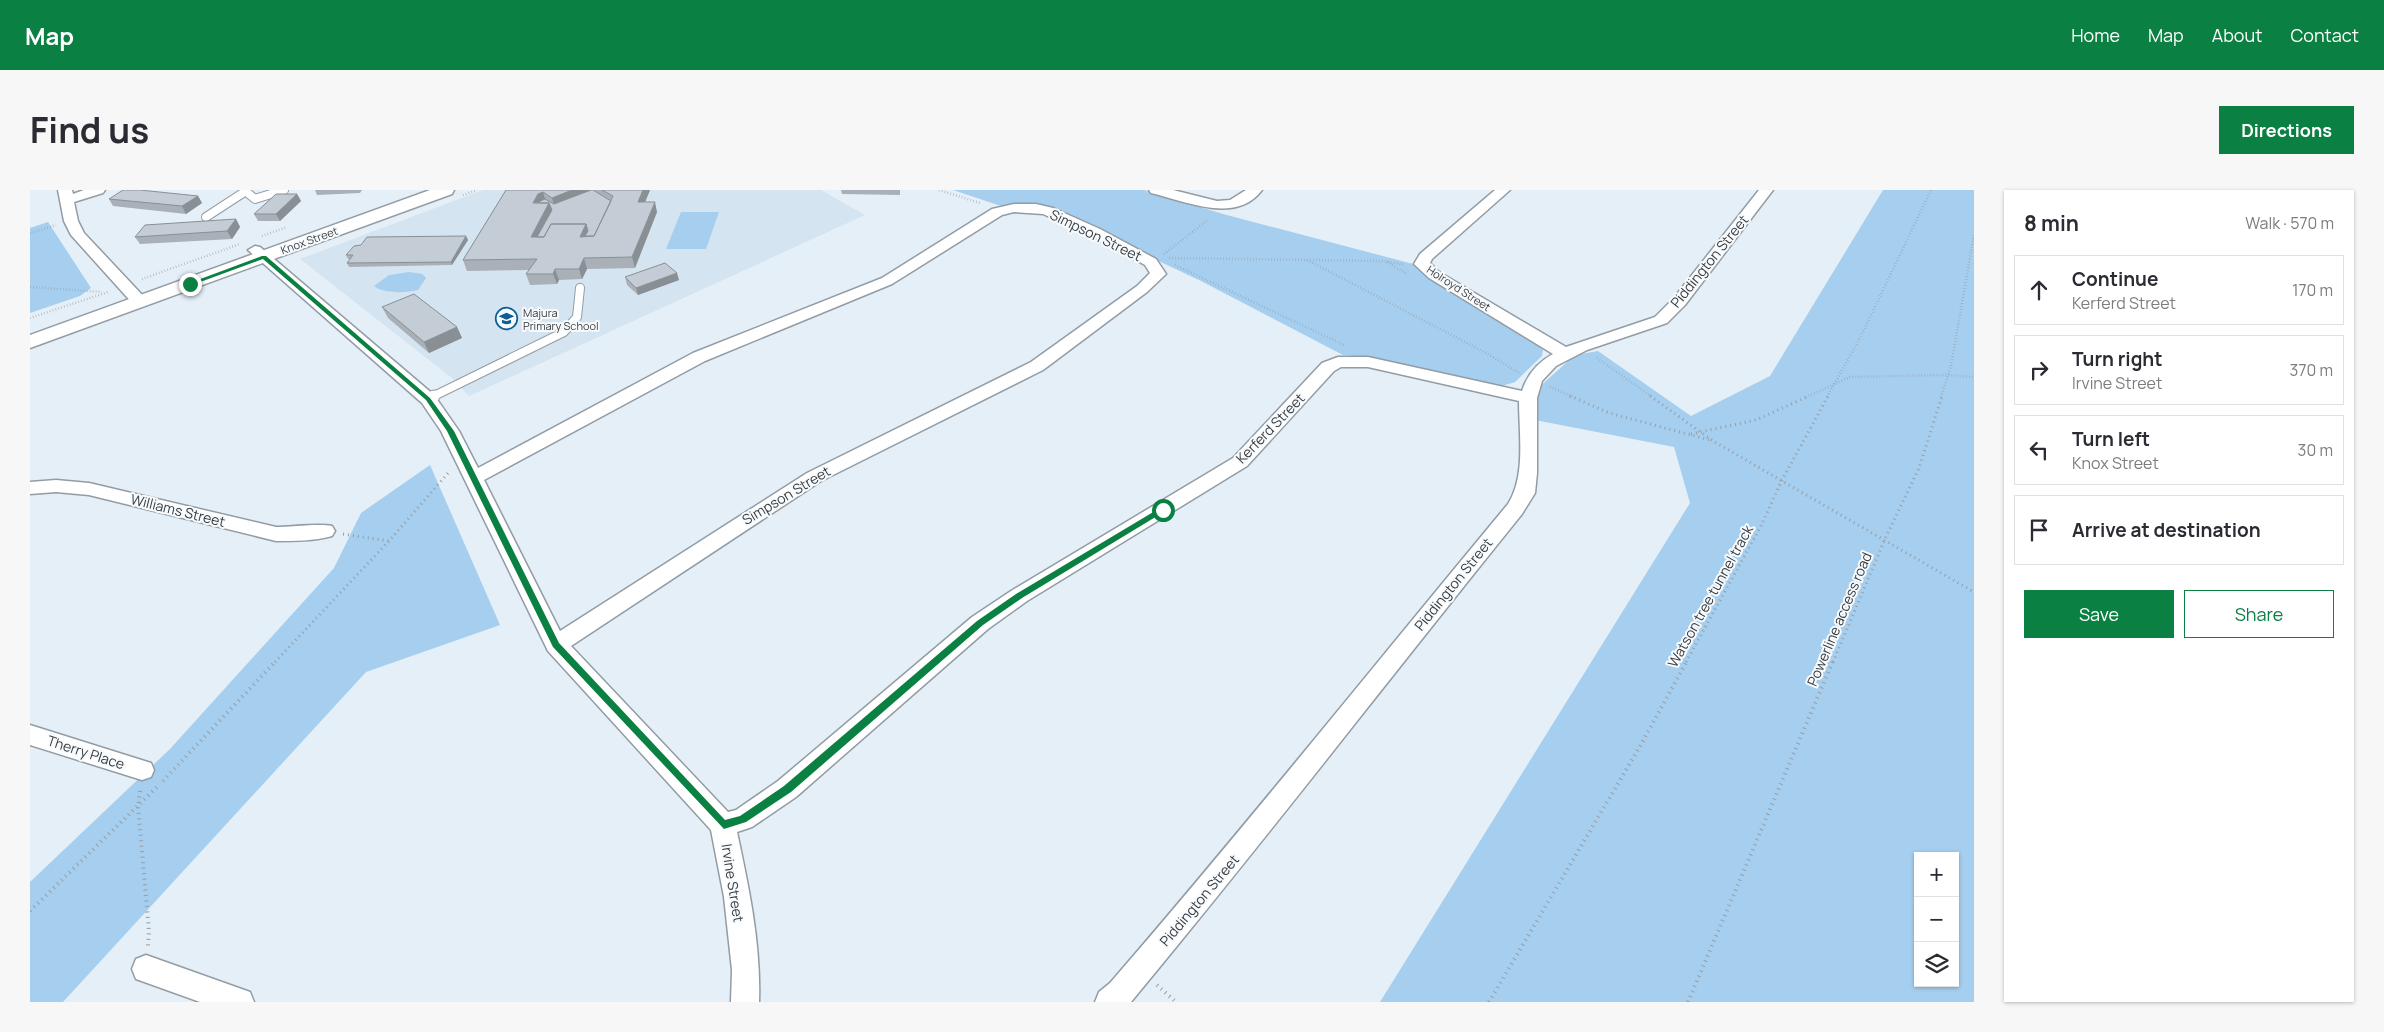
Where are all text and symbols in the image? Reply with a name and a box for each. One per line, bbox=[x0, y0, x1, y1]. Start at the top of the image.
text: Map bbox=[25, 19, 74, 52]
text: Home bbox=[2071, 23, 2120, 47]
text: Map bbox=[2148, 23, 2184, 47]
text: About bbox=[2212, 23, 2262, 47]
text: Contact bbox=[2290, 23, 2359, 47]
text: Find us bbox=[30, 106, 149, 154]
button: Directions bbox=[2219, 106, 2354, 154]
street label: Simpson Street bbox=[1047, 205, 1145, 266]
text: 8 min bbox=[2024, 209, 2079, 237]
street label: Piddington Street bbox=[1666, 210, 1753, 311]
text: Walk · 570 m bbox=[2245, 212, 2334, 234]
street label: Knox Street bbox=[278, 223, 340, 257]
street label: Holroyd Street bbox=[1424, 262, 1494, 314]
text: Continue bbox=[2072, 266, 2158, 292]
route end bbox=[179, 273, 202, 296]
icon: ahead bbox=[2025, 276, 2053, 304]
text: 170 m bbox=[2292, 279, 2333, 301]
text: Kerferd Street bbox=[2072, 292, 2176, 314]
place label: Majura Primary School bbox=[523, 305, 599, 333]
school or university icon: Majura Primary School bbox=[495, 306, 519, 330]
text: Turn right bbox=[2072, 346, 2162, 372]
icon: right bbox=[2025, 356, 2053, 384]
text: 370 m bbox=[2290, 359, 2333, 381]
text: Irvine Street bbox=[2072, 372, 2162, 394]
street label: Kerferd Street bbox=[1232, 388, 1309, 467]
text: Turn left bbox=[2072, 426, 2150, 452]
icon: left bbox=[2025, 436, 2053, 464]
text: 30 m bbox=[2298, 439, 2333, 461]
text: Knox Street bbox=[2072, 452, 2159, 474]
street label: Simpson Street bbox=[738, 461, 834, 529]
street label: Williams Street bbox=[129, 489, 228, 531]
route start bbox=[1152, 499, 1175, 522]
icon: arrive bbox=[2025, 516, 2053, 544]
text: Arrive at destination bbox=[2072, 517, 2261, 543]
street label: Watson tree tunnel track bbox=[1663, 521, 1758, 671]
street label: Piddington Street bbox=[1410, 533, 1497, 634]
street label: Powerline access road bbox=[1802, 549, 1876, 689]
button: Save bbox=[2024, 590, 2174, 638]
button: Share bbox=[2184, 590, 2334, 638]
street label: Therry Place bbox=[45, 731, 127, 773]
street label: Irvine Street bbox=[717, 842, 749, 924]
street label: Piddington Street bbox=[1155, 850, 1243, 950]
map controls bbox=[1914, 852, 1959, 987]
button: + bbox=[1914, 852, 1959, 897]
button: − bbox=[1914, 897, 1959, 942]
button: layers bbox=[1914, 942, 1959, 987]

